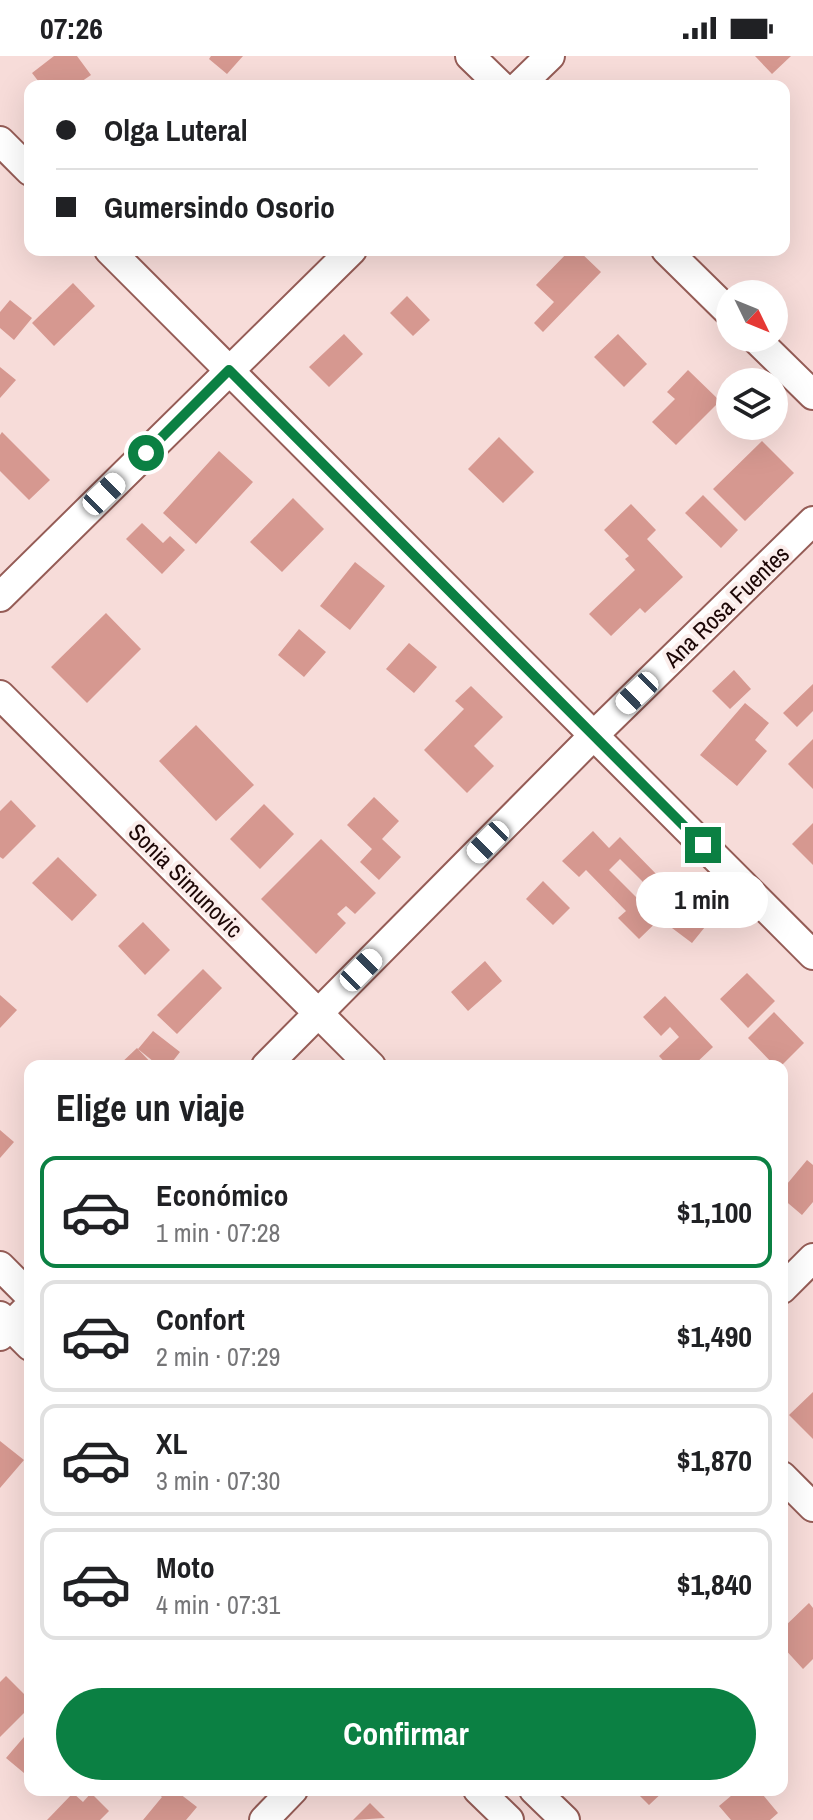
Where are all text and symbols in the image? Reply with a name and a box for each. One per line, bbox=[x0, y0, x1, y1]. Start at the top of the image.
text: 07:26 bbox=[40, 8, 103, 48]
text: Olga Luteral bbox=[104, 110, 248, 150]
text: Gumersindo Osorio bbox=[104, 187, 335, 227]
north arrow bbox=[716, 280, 788, 352]
map controls bbox=[716, 280, 788, 440]
button: layers bbox=[716, 368, 788, 440]
route start bbox=[128, 435, 164, 471]
car bbox=[78, 469, 130, 519]
street label: Ana Rosa Fuentes bbox=[656, 538, 796, 675]
car bbox=[611, 668, 663, 718]
street label: Sonia Simunovic bbox=[122, 816, 250, 944]
car bbox=[463, 817, 513, 867]
route end bbox=[685, 827, 721, 863]
callout: 1 min bbox=[637, 873, 769, 929]
text: 1 min bbox=[674, 882, 730, 917]
car bbox=[336, 945, 386, 995]
text: Elige un viaje bbox=[56, 1084, 245, 1132]
text: Económico bbox=[156, 1175, 289, 1215]
icon: car bbox=[60, 1176, 132, 1248]
text: $1,100 bbox=[677, 1192, 752, 1232]
text: 1 min · 07:28 bbox=[156, 1215, 280, 1250]
text: Confort bbox=[156, 1299, 245, 1339]
icon: car bbox=[60, 1300, 132, 1372]
text: $1,490 bbox=[677, 1316, 752, 1356]
text: 2 min · 07:29 bbox=[156, 1339, 280, 1374]
text: XL bbox=[156, 1423, 187, 1463]
icon: car bbox=[60, 1424, 132, 1496]
text: $1,870 bbox=[677, 1440, 752, 1480]
text: 3 min · 07:30 bbox=[156, 1463, 280, 1498]
text: Moto bbox=[156, 1547, 215, 1587]
icon: car bbox=[60, 1548, 132, 1620]
text: $1,840 bbox=[677, 1564, 752, 1604]
text: 4 min · 07:31 bbox=[156, 1587, 280, 1622]
button: Confirmar bbox=[56, 1688, 756, 1780]

